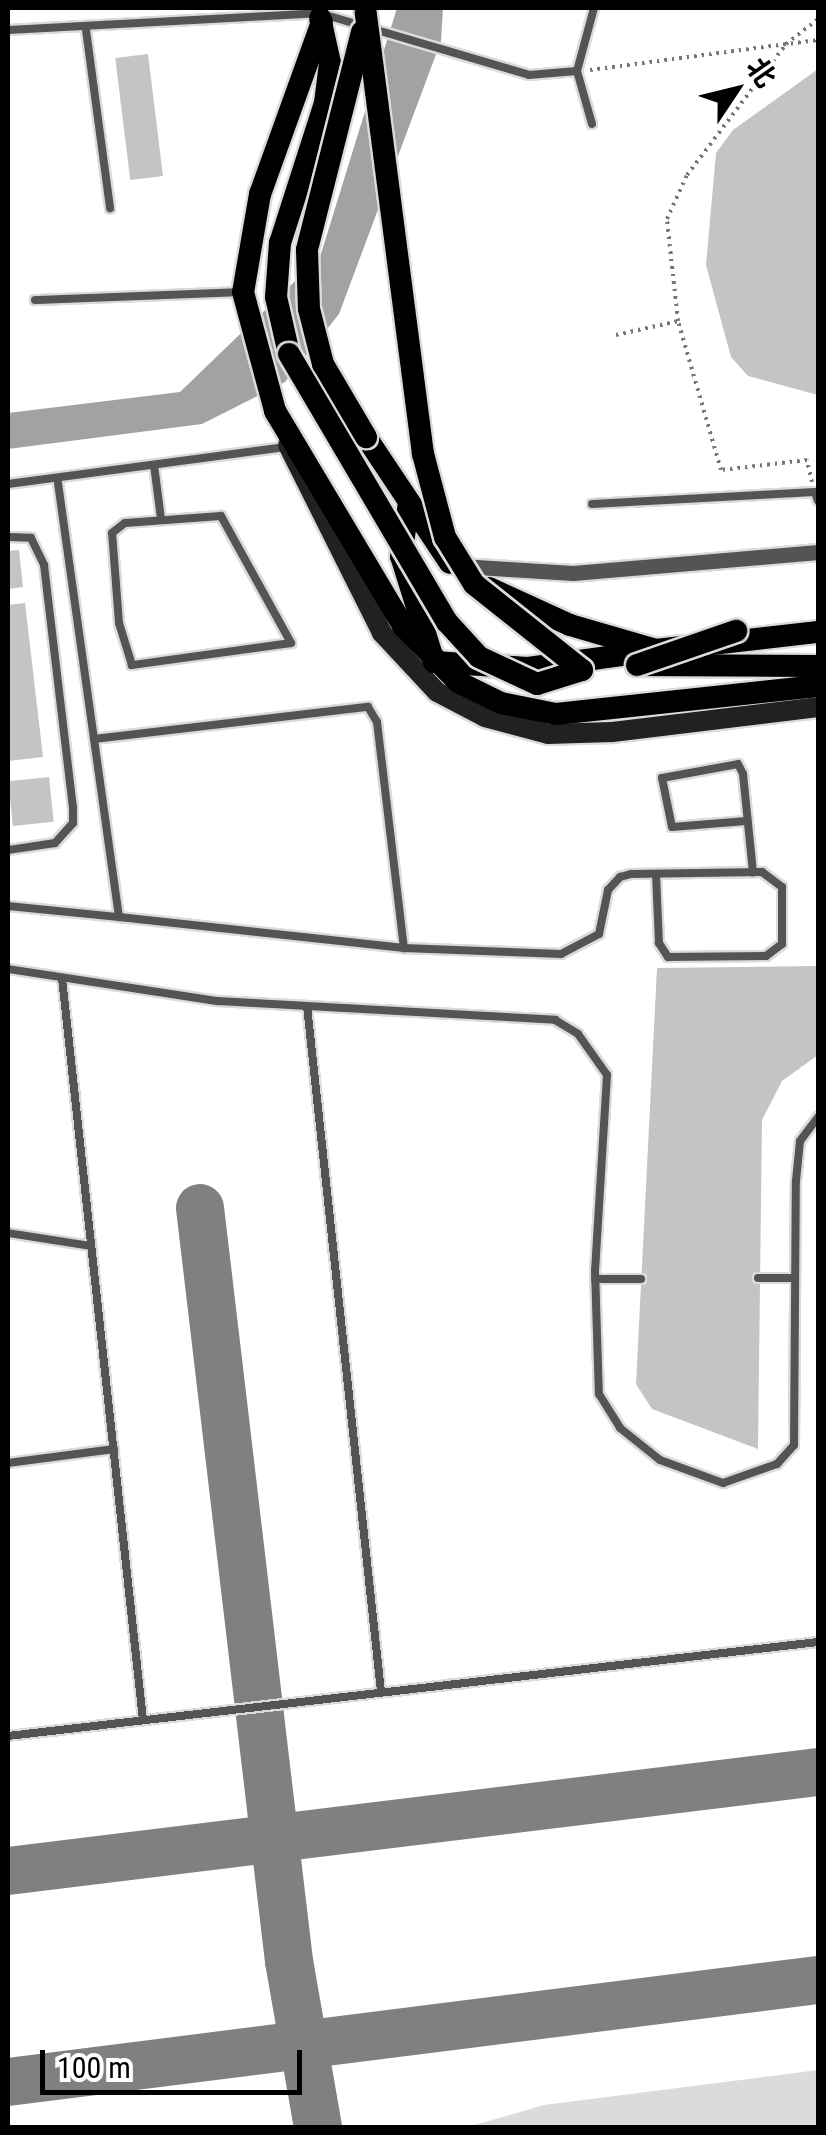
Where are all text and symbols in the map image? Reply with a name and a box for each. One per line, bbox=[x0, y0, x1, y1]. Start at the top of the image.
north arrow bbox=[686, 40, 786, 140]
text: 北 bbox=[739, 52, 783, 93]
scale bar bbox=[45, 2030, 308, 2092]
text: 100 m bbox=[57, 2050, 131, 2085]

